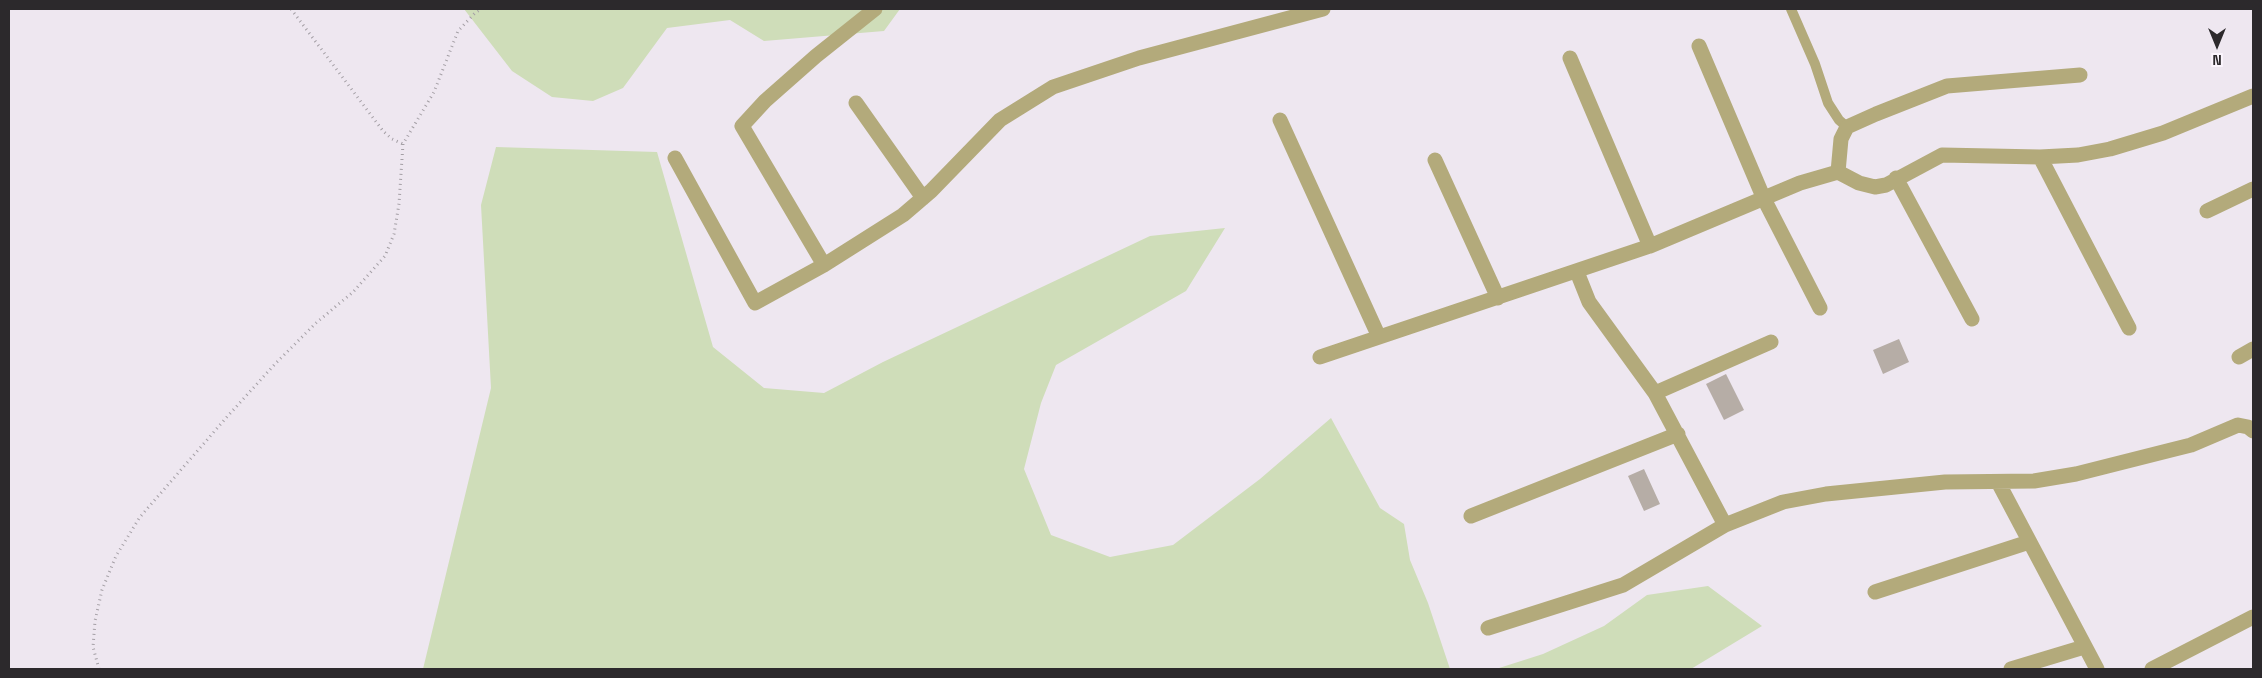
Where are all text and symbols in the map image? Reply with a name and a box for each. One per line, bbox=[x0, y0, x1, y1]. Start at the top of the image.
north arrow bbox=[2192, 20, 2242, 70]
text: N bbox=[2212, 51, 2222, 69]

